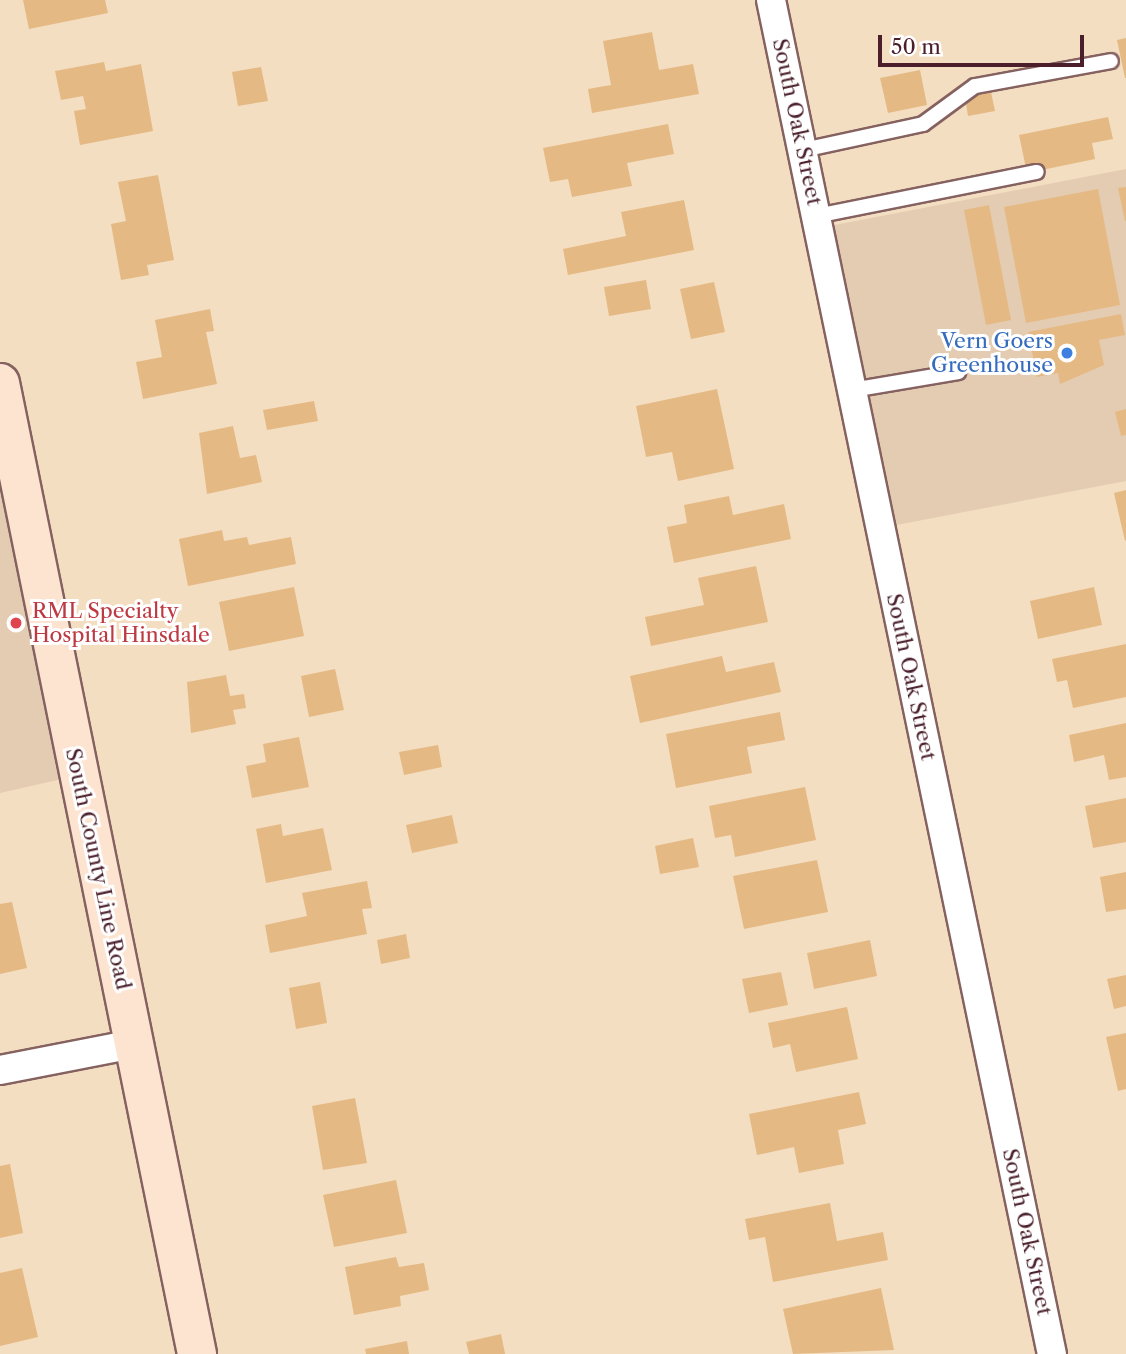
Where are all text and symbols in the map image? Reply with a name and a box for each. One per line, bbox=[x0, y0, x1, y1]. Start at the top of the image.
scale bar bbox=[881, 21, 1088, 65]
text: 50 m bbox=[891, 34, 941, 59]
street label: South Oak Street bbox=[767, 36, 827, 208]
place label: Vern Goers Greenhouse bbox=[931, 328, 1053, 378]
marker: Vern Goers Greenhouse bbox=[1059, 345, 1075, 361]
street label: South Oak Street bbox=[881, 591, 941, 763]
place label: RML Specialty Hospital Hinsdale bbox=[32, 598, 210, 648]
marker: RML Specialty Hospital Hinsdale bbox=[6, 613, 26, 633]
street label: South County Line Road bbox=[60, 746, 136, 992]
street label: South Oak Street bbox=[997, 1146, 1057, 1318]

